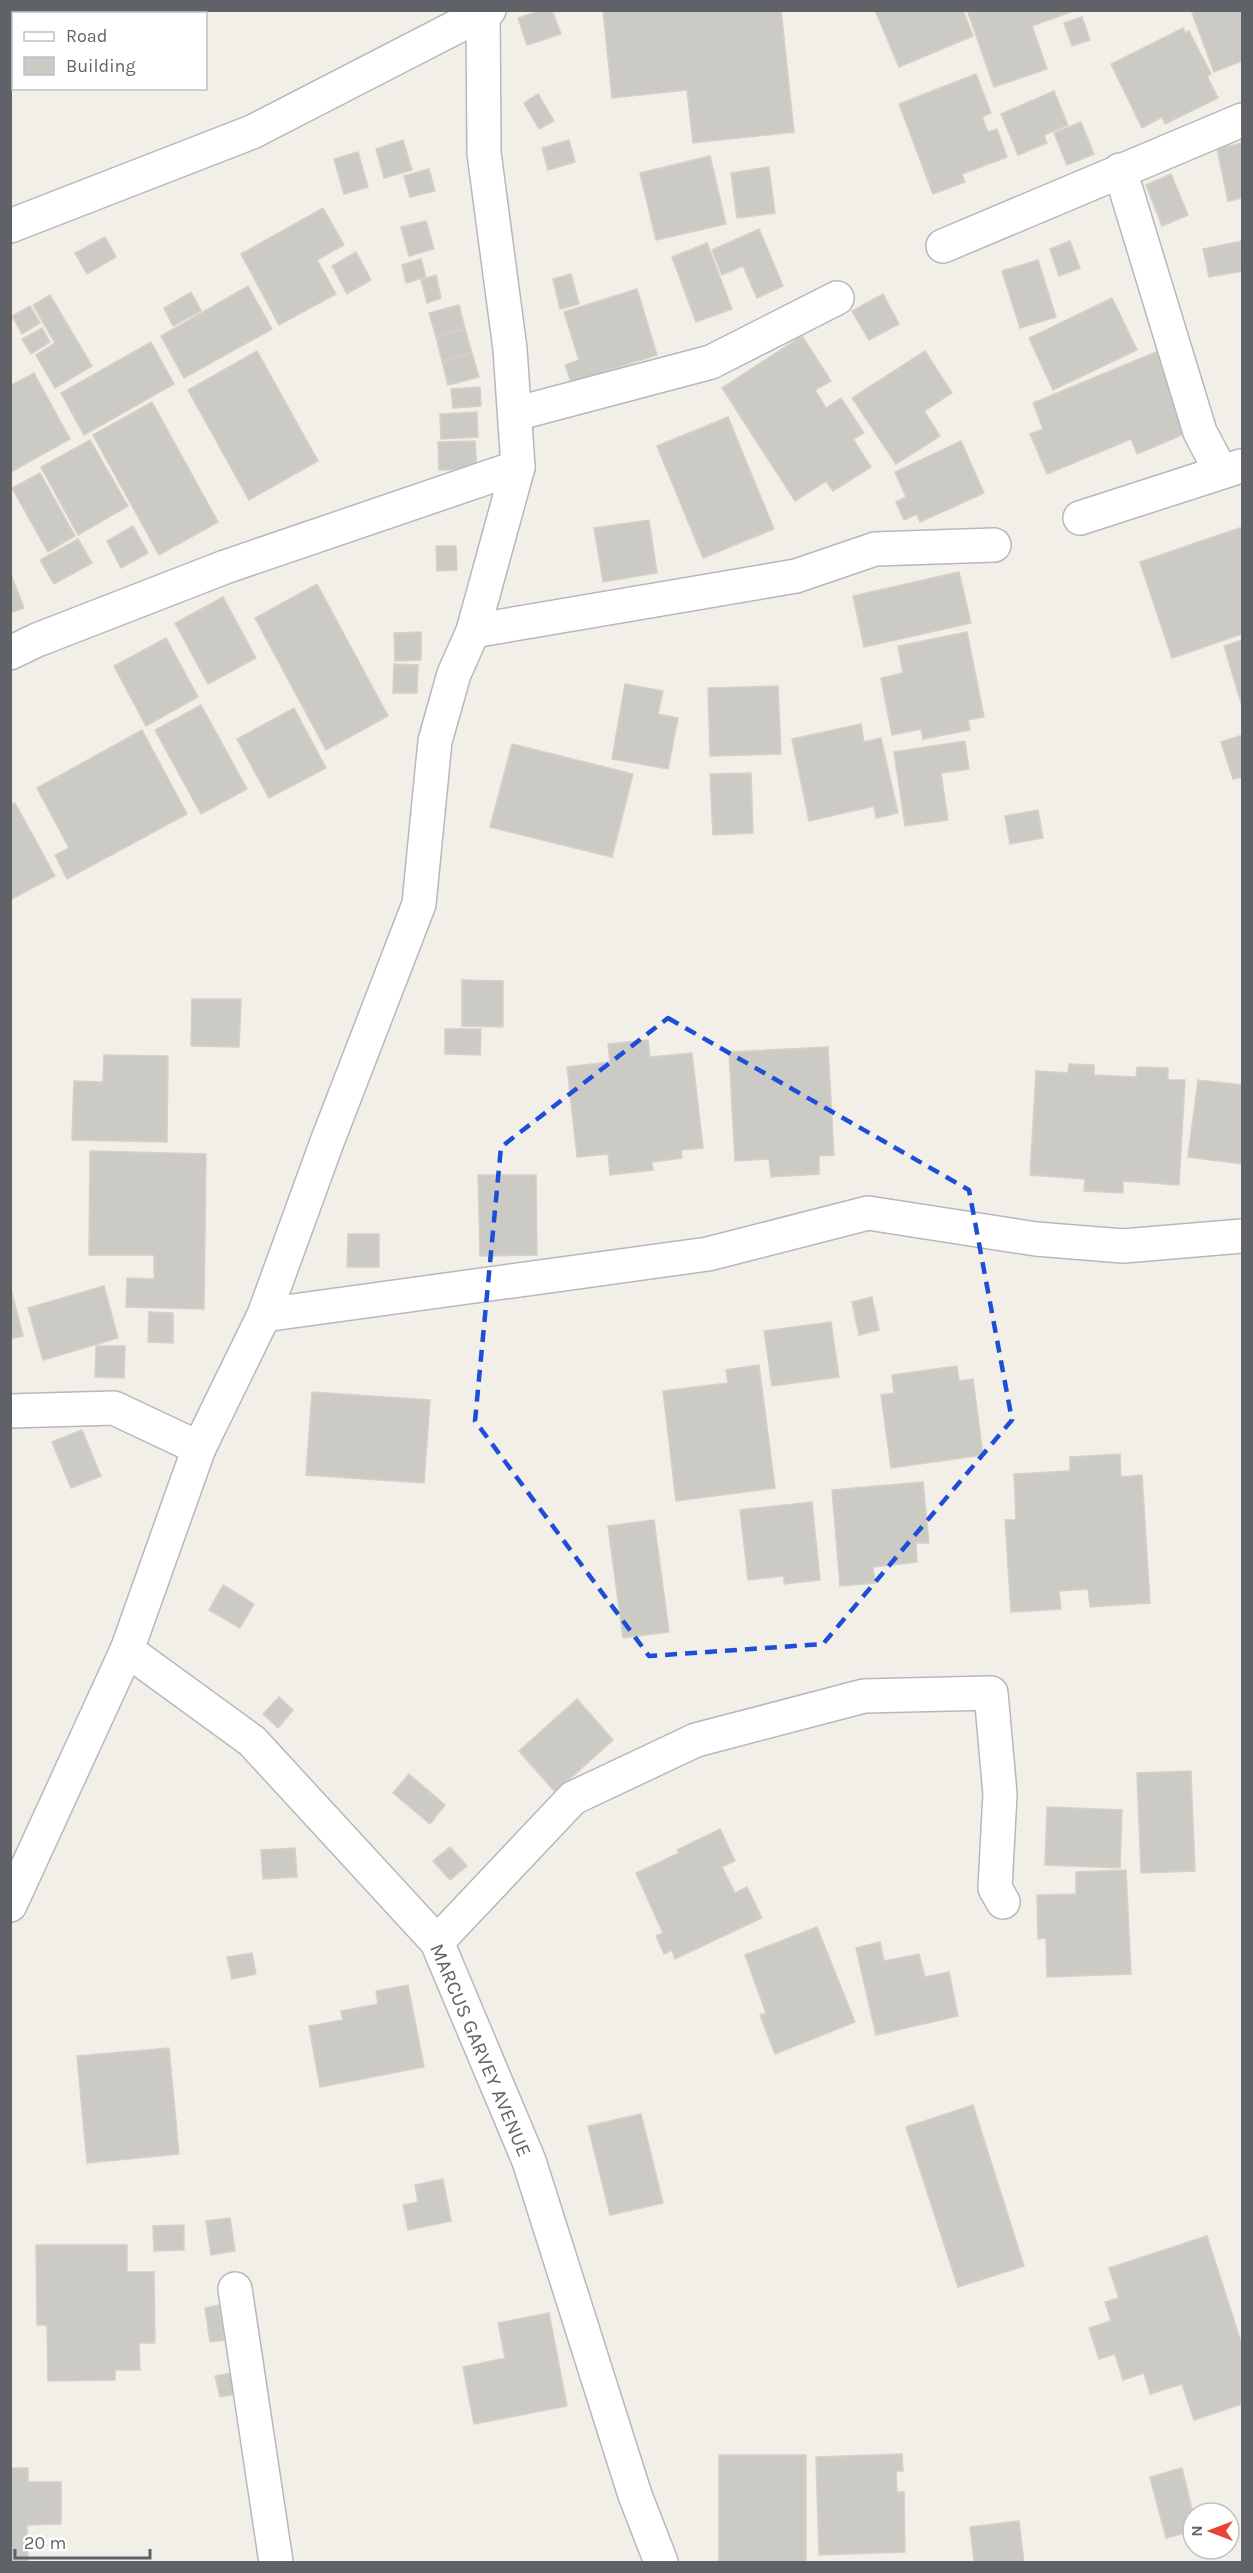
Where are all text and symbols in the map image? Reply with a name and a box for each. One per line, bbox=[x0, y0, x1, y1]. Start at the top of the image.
legend bbox=[12, 12, 207, 90]
text: Road bbox=[66, 25, 107, 47]
text: Building bbox=[66, 55, 136, 77]
street label: MARCUS GARVEY AVENUE bbox=[425, 1940, 536, 2160]
north arrow bbox=[1181, 2501, 1241, 2561]
scale bar bbox=[15, 2522, 150, 2560]
text: N bbox=[1187, 2525, 1206, 2537]
text: 20 m bbox=[24, 2532, 66, 2554]

